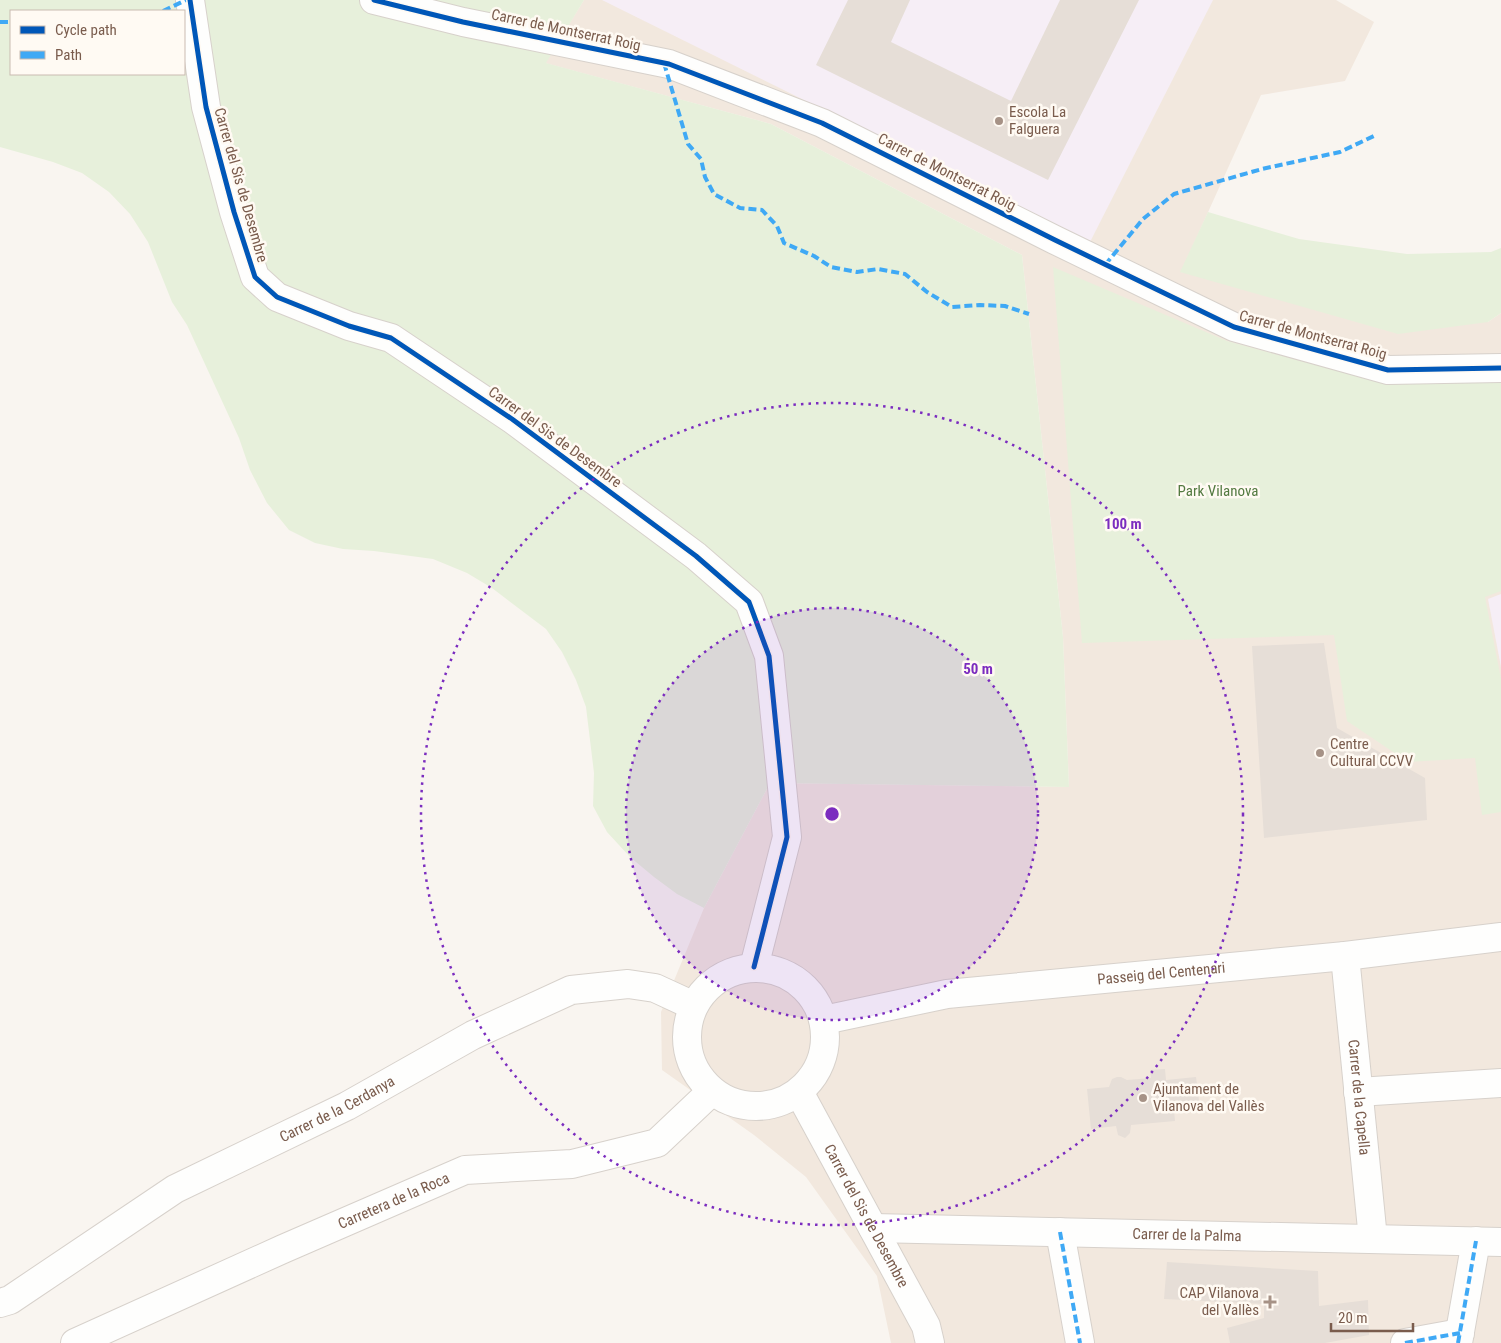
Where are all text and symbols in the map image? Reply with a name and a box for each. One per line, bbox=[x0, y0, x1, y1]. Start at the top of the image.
street label: Carrer de Montserrat Roig bbox=[490, 5, 642, 55]
legend bbox=[10, 10, 185, 75]
text: Cycle path bbox=[55, 21, 117, 39]
text: Path bbox=[55, 46, 82, 64]
place label: Escola La Falguera bbox=[1009, 103, 1066, 138]
street label: Carrer del Sis de Desembre bbox=[210, 106, 272, 264]
marker: Escola La Falguera bbox=[993, 115, 1005, 127]
street label: Carrer de Montserrat Roig bbox=[875, 129, 1019, 215]
street label: Carrer de Montserrat Roig bbox=[1237, 307, 1389, 363]
street label: Carrer del Sis de Desembre bbox=[485, 383, 625, 491]
park label: Park Vilanova bbox=[1178, 482, 1258, 500]
text: 100 m bbox=[1104, 515, 1142, 533]
text: 50 m bbox=[963, 660, 993, 678]
place label: Centre Cultural CCVV bbox=[1330, 735, 1414, 770]
marker: Centre Cultural CCVV bbox=[1314, 747, 1326, 759]
centre of rings bbox=[823, 805, 841, 823]
street label: Passeig del Centenari bbox=[1096, 958, 1226, 989]
street label: Carrer de la Capella bbox=[1344, 1039, 1374, 1156]
street label: Carrer de la Cerdanya bbox=[277, 1072, 398, 1146]
place label: Ajuntament de Vilanova del Vallès bbox=[1153, 1080, 1265, 1115]
marker: Ajuntament de Vilanova del Vallès bbox=[1137, 1092, 1149, 1104]
street label: Carrer del Sis de Desembre bbox=[820, 1141, 912, 1291]
street label: Carretera de la Roca bbox=[335, 1169, 452, 1233]
street label: Carrer de la Palma bbox=[1132, 1225, 1242, 1245]
place label: CAP Vilanova del Vallès bbox=[1179, 1284, 1259, 1319]
marker: CAP Vilanova del Vallès bbox=[1263, 1295, 1277, 1309]
scale bar bbox=[1331, 1300, 1414, 1332]
text: 20 m bbox=[1338, 1309, 1368, 1327]

